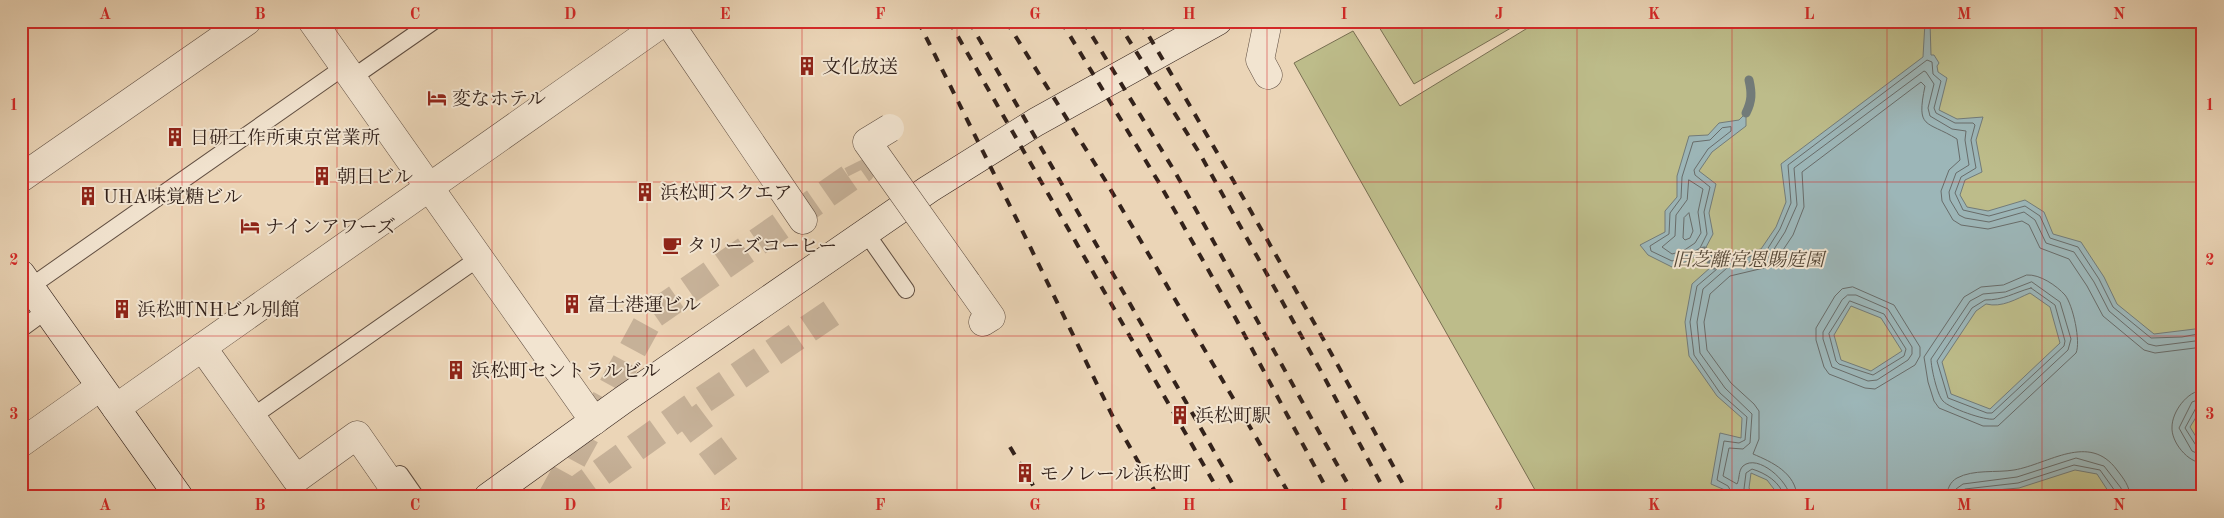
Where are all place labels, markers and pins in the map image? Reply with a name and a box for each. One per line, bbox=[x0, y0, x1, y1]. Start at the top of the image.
building icon: 文化放送 bbox=[796, 55, 818, 77]
place label: 文化放送 bbox=[822, 57, 898, 78]
hotel icon: 変なホテル bbox=[426, 87, 448, 109]
place label: 変なホテル bbox=[452, 89, 546, 110]
building icon: 日研工作所東京営業所 bbox=[164, 126, 186, 148]
place label: 日研工作所東京営業所 bbox=[190, 127, 380, 149]
building icon: 朝日ビル bbox=[311, 165, 333, 187]
place label: 朝日ビル bbox=[337, 167, 413, 188]
building icon: 浜松町スクエア bbox=[634, 181, 656, 203]
place label: 浜松町スクエア bbox=[660, 183, 793, 204]
building icon: UHA味覚糖ビル bbox=[77, 185, 99, 207]
place label: UHA味覚糖ビル bbox=[103, 187, 242, 208]
hotel icon: ナインアワーズ bbox=[239, 215, 261, 237]
place label: ナインアワーズ bbox=[265, 217, 396, 238]
cafe icon: タリーズコーヒー bbox=[661, 234, 683, 256]
place label: タリーズコーヒー bbox=[687, 236, 837, 257]
building icon: 富士港運ビル bbox=[561, 293, 583, 315]
place label: 富士港運ビル bbox=[587, 294, 701, 316]
building icon: 浜松町NHビル別館 bbox=[111, 298, 133, 320]
place label: 浜松町NHビル別館 bbox=[137, 300, 300, 321]
building icon: 浜松町セントラルビル bbox=[445, 359, 467, 381]
place label: 浜松町セントラルビル bbox=[471, 361, 660, 382]
building icon: 浜松町駅 bbox=[1169, 404, 1191, 426]
place label: 浜松町駅 bbox=[1195, 406, 1271, 427]
building icon: モノレール浜松町 bbox=[1014, 462, 1036, 484]
place label: モノレール浜松町 bbox=[1040, 464, 1191, 485]

